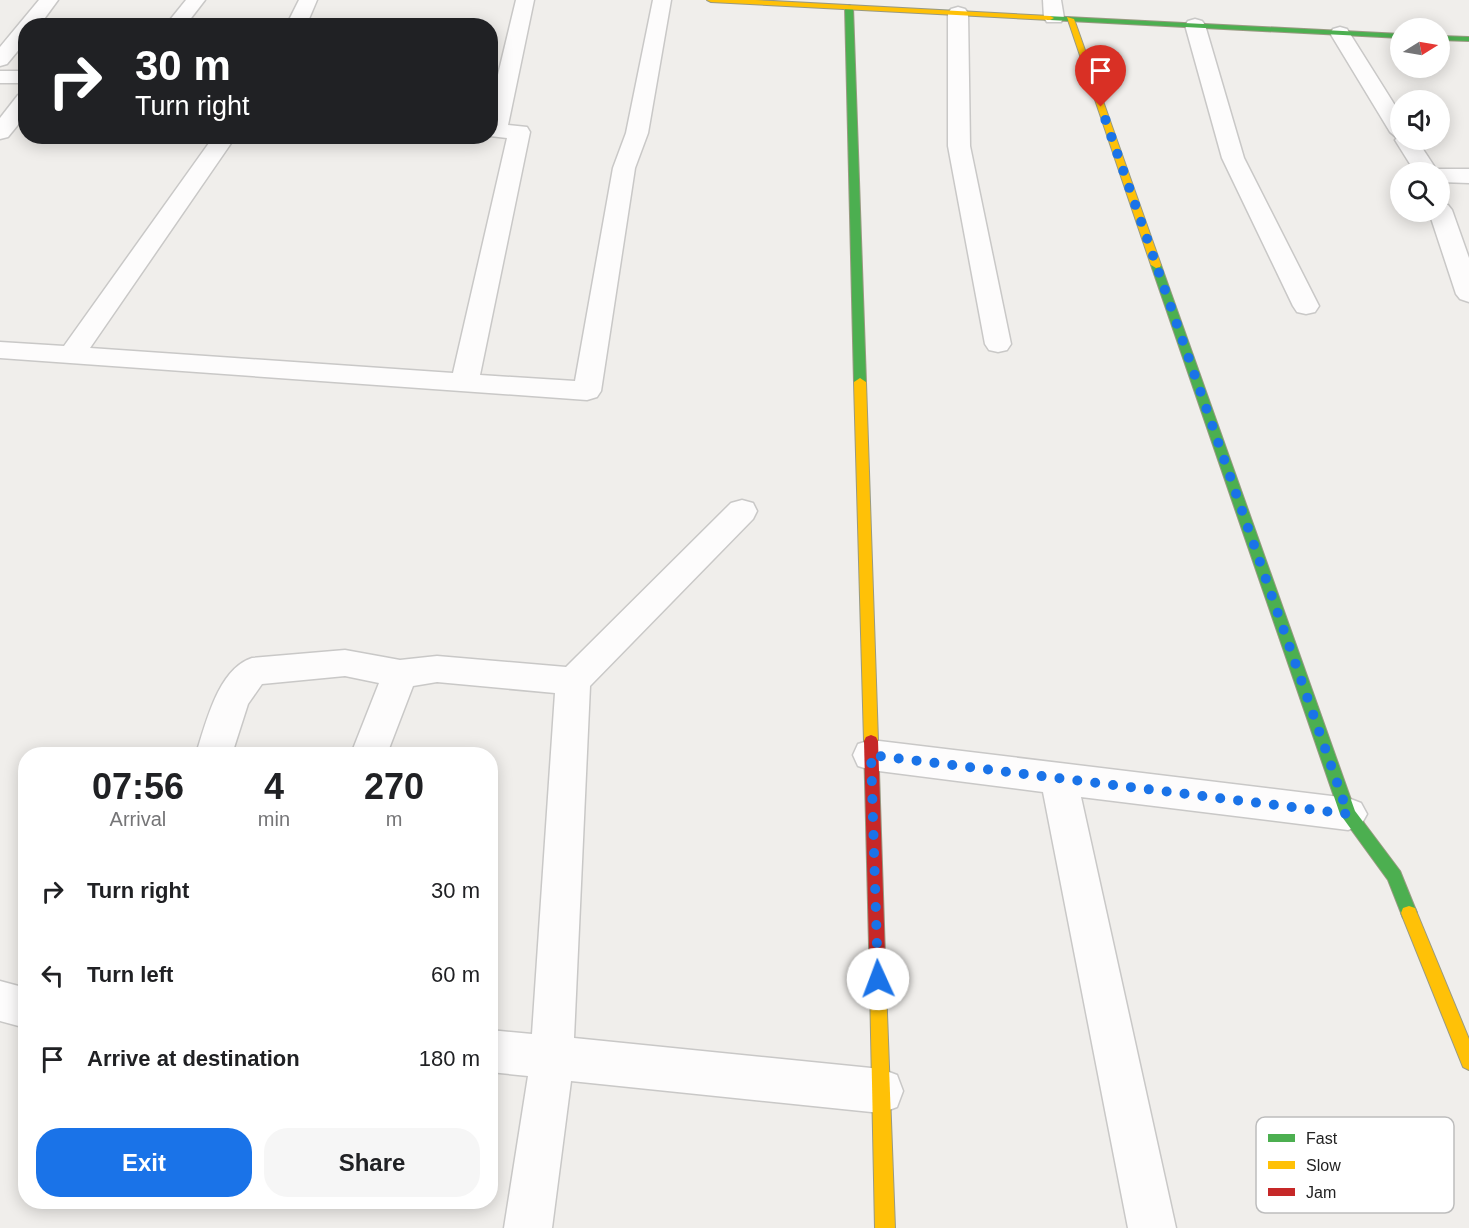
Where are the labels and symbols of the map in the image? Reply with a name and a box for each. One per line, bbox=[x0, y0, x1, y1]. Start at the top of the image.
north arrow bbox=[1390, 18, 1450, 78]
pin bbox=[1075, 45, 1126, 107]
position arrow bbox=[846, 947, 910, 1011]
legend bbox=[1256, 1117, 1454, 1213]
text: Fast bbox=[1306, 1130, 1338, 1147]
text: Slow bbox=[1306, 1157, 1341, 1174]
text: Jam bbox=[1306, 1184, 1336, 1201]

